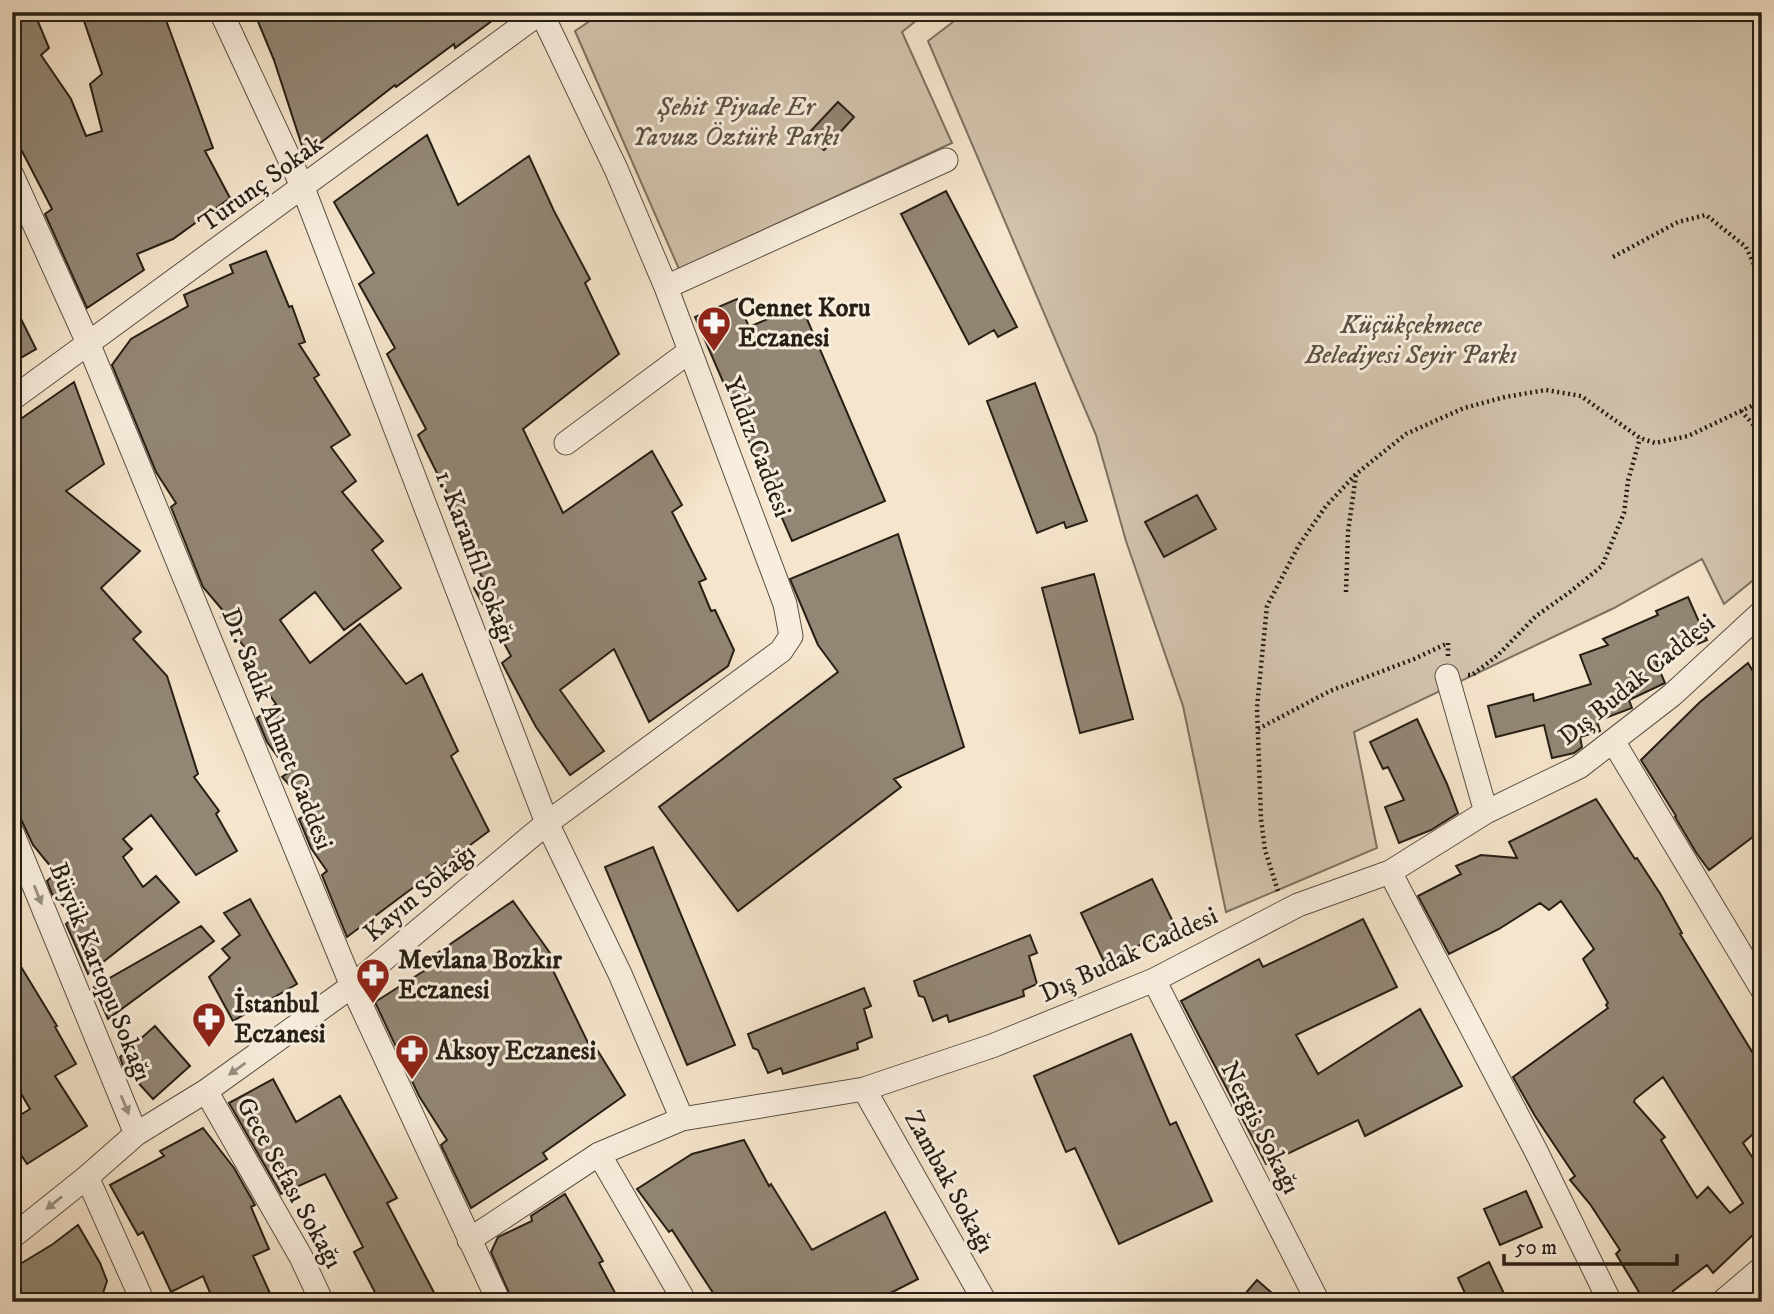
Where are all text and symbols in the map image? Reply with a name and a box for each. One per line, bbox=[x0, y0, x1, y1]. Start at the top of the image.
park label: Şehit Piyade Er Yavuz Öztürk Parkı bbox=[632, 91, 840, 154]
street label: Turunç Sokak bbox=[192, 128, 330, 240]
place label: Cennet Koru Eczanesi bbox=[738, 292, 871, 355]
pharmacy icon: Cennet Koru Eczanesi bbox=[695, 304, 733, 353]
park label: Küçükçekmece Belediyesi Seyir Parkı bbox=[1304, 309, 1517, 372]
street label: Yıldız Caddesi bbox=[715, 372, 799, 522]
street label: 1. Karanfil Sokağı bbox=[427, 466, 523, 648]
street label: Dr. Sadık Ahmet Caddesi bbox=[213, 603, 341, 855]
street label: Dış Budak Caddesi bbox=[1552, 607, 1722, 753]
street label: Kayın Sokağı bbox=[357, 836, 483, 950]
street label: Büyük Kartopu Sokağı bbox=[41, 858, 159, 1086]
one-way arrow bbox=[33, 885, 44, 906]
street label: Dış Budak Caddesi bbox=[1035, 899, 1223, 1011]
place label: Mevlana Bozkır Eczanesi bbox=[398, 944, 562, 1007]
pharmacy icon: Mevlana Bozkır Eczanesi bbox=[354, 956, 392, 1005]
place label: İstanbul Eczanesi bbox=[234, 987, 326, 1051]
pharmacy icon: İstanbul Eczanesi bbox=[190, 1000, 228, 1049]
pharmacy icon: Aksoy Eczanesi bbox=[393, 1032, 431, 1081]
place label: Aksoy Eczanesi bbox=[435, 1035, 597, 1068]
street label: Nergis Sokağı bbox=[1213, 1056, 1307, 1200]
one-way arrow bbox=[228, 1062, 246, 1076]
street label: Gece Sefası Sokağı bbox=[228, 1092, 350, 1274]
one-way arrow bbox=[119, 1095, 130, 1116]
street label: Zambak Sokağı bbox=[896, 1105, 1002, 1259]
one-way arrow bbox=[46, 1196, 64, 1211]
scale bar bbox=[1504, 1223, 1678, 1267]
text: 50 m bbox=[1515, 1235, 1557, 1261]

